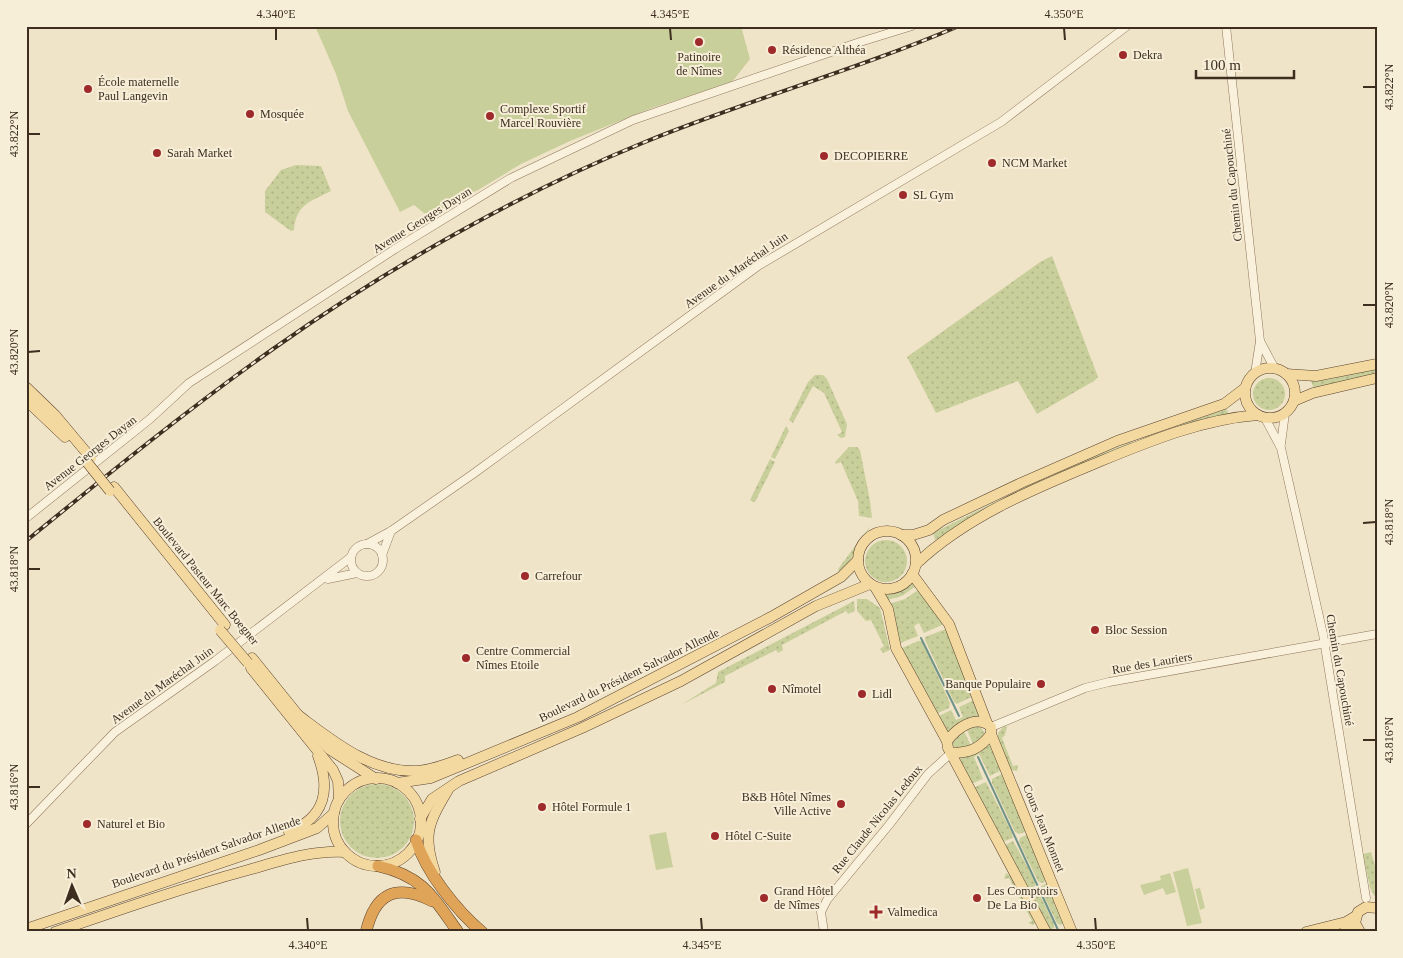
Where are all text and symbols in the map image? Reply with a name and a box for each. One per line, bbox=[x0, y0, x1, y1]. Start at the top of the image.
text: 4.340°E bbox=[256, 7, 296, 21]
text: 4.345°E bbox=[650, 7, 690, 21]
text: 4.350°E bbox=[1044, 7, 1084, 21]
marker: Patinoire de Nîmes bbox=[693, 36, 705, 48]
place label: Résidence Althéa bbox=[782, 43, 866, 57]
marker: Résidence Althéa bbox=[766, 44, 778, 56]
place label: Dekra bbox=[1133, 48, 1163, 62]
scale bar bbox=[1196, 48, 1293, 80]
marker: Dekra bbox=[1117, 49, 1129, 61]
place label: Patinoire de Nîmes bbox=[676, 50, 722, 78]
text: 100 m bbox=[1203, 57, 1241, 73]
text: 43.822°N bbox=[1382, 63, 1396, 110]
place label: École maternelle Paul Langevin bbox=[98, 75, 179, 103]
marker: École maternelle Paul Langevin bbox=[82, 83, 94, 95]
place label: Complexe Sportif Marcel Rouvière bbox=[500, 102, 586, 130]
place label: Mosquée bbox=[260, 107, 304, 121]
marker: Mosquée bbox=[244, 108, 256, 120]
text: 43.822°N bbox=[7, 110, 21, 157]
marker: Complexe Sportif Marcel Rouvière bbox=[484, 110, 496, 122]
street label: Chemin du Capouchiné bbox=[1219, 128, 1245, 242]
place label: Sarah Market bbox=[167, 146, 233, 160]
marker: Sarah Market bbox=[151, 147, 163, 159]
place label: DECOPIERRE bbox=[834, 149, 908, 163]
marker: DECOPIERRE bbox=[818, 150, 830, 162]
place label: NCM Market bbox=[1002, 156, 1068, 170]
marker: NCM Market bbox=[986, 157, 998, 169]
street label: Avenue Georges Dayan bbox=[370, 184, 474, 256]
place label: SL Gym bbox=[913, 188, 954, 202]
marker: SL Gym bbox=[897, 189, 909, 201]
street label: Avenue du Maréchal Juin bbox=[682, 229, 790, 311]
text: 43.820°N bbox=[1382, 281, 1396, 328]
text: 43.820°N bbox=[7, 328, 21, 375]
street label: Avenue Georges Dayan bbox=[41, 413, 139, 493]
text: 43.818°N bbox=[1382, 498, 1396, 545]
street label: Boulevard Pasteur Marc Boegner bbox=[150, 514, 262, 648]
text: 43.818°N bbox=[7, 545, 21, 592]
place label: Carrefour bbox=[535, 569, 582, 583]
marker: Carrefour bbox=[519, 570, 531, 582]
street label: Chemin du Capouchiné bbox=[1323, 613, 1357, 727]
place label: Bloc Session bbox=[1105, 623, 1167, 637]
marker: Bloc Session bbox=[1089, 624, 1101, 636]
street label: Boulevard du Président Salvador Allende bbox=[537, 625, 721, 725]
street label: Avenue du Maréchal Juin bbox=[108, 643, 216, 727]
place label: Centre Commercial Nîmes Etoile bbox=[476, 644, 571, 672]
street label: Rue des Lauriers bbox=[1111, 649, 1194, 677]
marker: Centre Commercial Nîmes Etoile bbox=[460, 652, 472, 664]
place label: Banque Populaire bbox=[945, 677, 1031, 691]
marker: Banque Populaire bbox=[1035, 678, 1047, 690]
place label: Nîmotel bbox=[782, 682, 822, 696]
marker: Nîmotel bbox=[766, 683, 778, 695]
place label: Lidl bbox=[872, 687, 893, 701]
marker: Lidl bbox=[856, 688, 868, 700]
text: 43.816°N bbox=[1382, 716, 1396, 763]
street label: Rue Claude Nicolas Ledoux bbox=[829, 762, 925, 876]
text: 43.816°N bbox=[7, 763, 21, 810]
street label: Cours Jean Monnet bbox=[1020, 782, 1068, 875]
place label: B&B Hôtel Nîmes Ville Active bbox=[742, 790, 831, 818]
marker: B&B Hôtel Nîmes Ville Active bbox=[835, 798, 847, 810]
place label: Hôtel Formule 1 bbox=[552, 800, 631, 814]
marker: Hôtel Formule 1 bbox=[536, 801, 548, 813]
street label: Boulevard du Président Salvador Allende bbox=[110, 813, 302, 891]
place label: Naturel et Bio bbox=[97, 817, 165, 831]
marker: Naturel et Bio bbox=[81, 818, 93, 830]
place label: Hôtel C-Suite bbox=[725, 829, 791, 843]
marker: Hôtel C-Suite bbox=[709, 830, 721, 842]
north arrow bbox=[48, 860, 98, 910]
text: N bbox=[66, 866, 77, 881]
place label: Grand Hôtel de Nîmes bbox=[774, 884, 834, 912]
place label: Les Comptoirs De La Bio bbox=[987, 884, 1058, 912]
marker: Grand Hôtel de Nîmes bbox=[758, 892, 770, 904]
marker: Les Comptoirs De La Bio bbox=[971, 892, 983, 904]
marker: Valmedica bbox=[869, 905, 883, 919]
place label: Valmedica bbox=[887, 905, 938, 919]
text: 4.340°E bbox=[288, 938, 328, 952]
text: 4.345°E bbox=[682, 938, 722, 952]
text: 4.350°E bbox=[1076, 938, 1116, 952]

